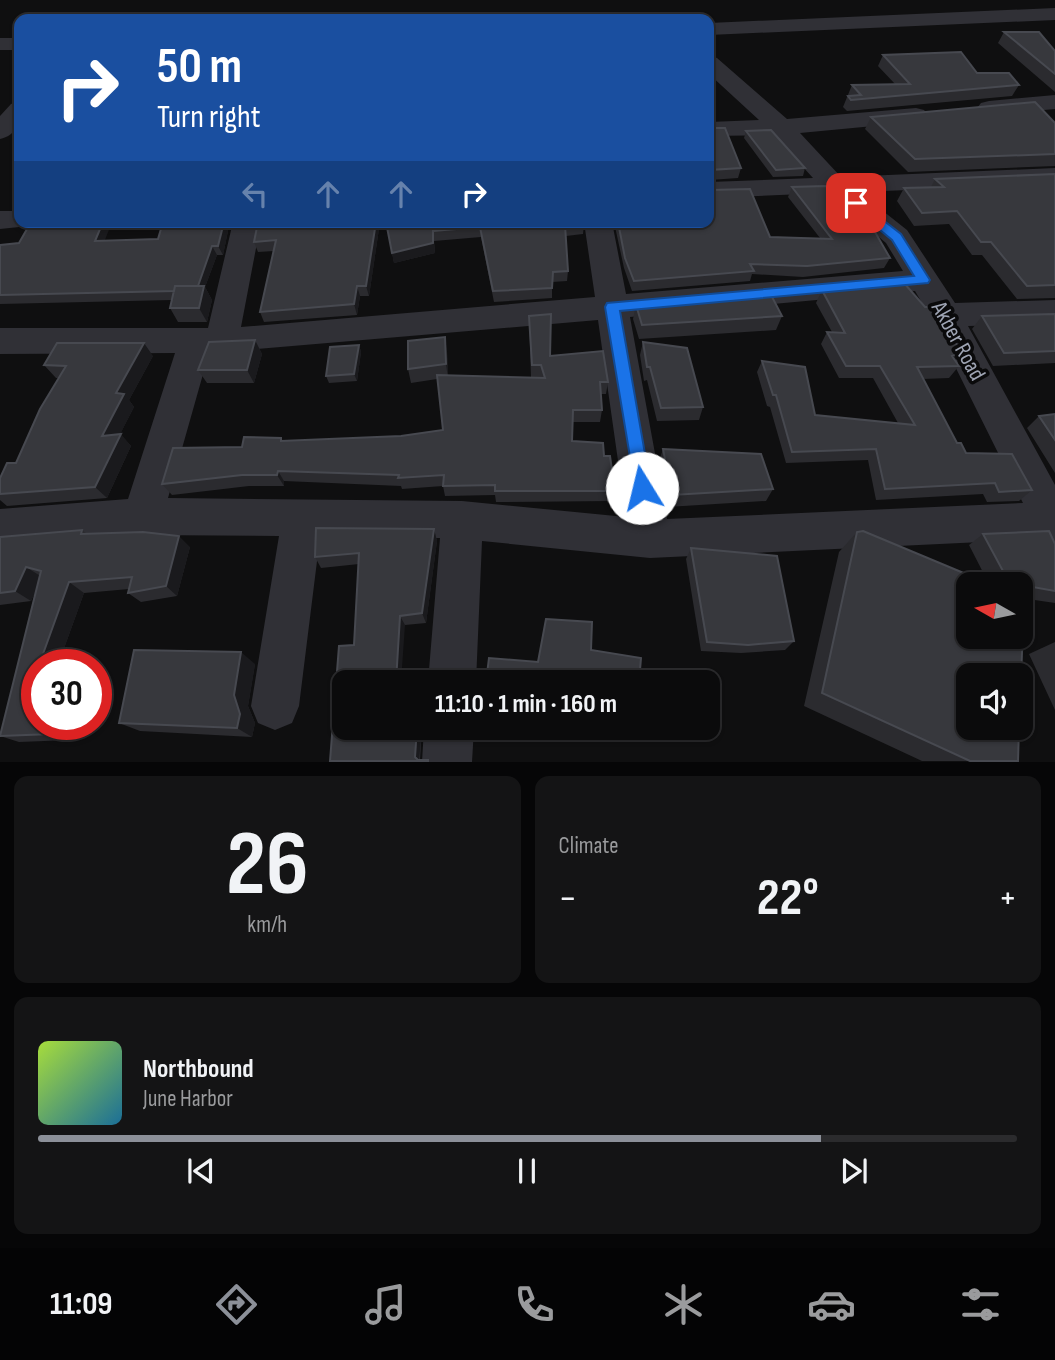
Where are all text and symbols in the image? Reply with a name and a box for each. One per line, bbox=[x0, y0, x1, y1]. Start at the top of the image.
text: 50 m bbox=[157, 38, 242, 97]
icon: right bbox=[42, 42, 133, 133]
text: Turn right bbox=[157, 98, 261, 137]
pin bbox=[826, 173, 886, 233]
icon: left bbox=[236, 175, 274, 213]
icon: ahead bbox=[309, 175, 347, 213]
icon: ahead bbox=[382, 175, 420, 213]
icon: right bbox=[455, 175, 493, 213]
icon: arrive bbox=[837, 184, 875, 222]
street label: Akber Road bbox=[924, 296, 991, 386]
position arrow bbox=[605, 451, 679, 525]
north arrow bbox=[956, 572, 1032, 649]
map controls bbox=[956, 572, 1033, 740]
speed limit sign: 30 bbox=[21, 649, 112, 740]
button: sound bbox=[956, 663, 1033, 740]
text: 11:10 · 1 min · 160 m bbox=[435, 689, 617, 720]
text: 26 bbox=[226, 811, 309, 920]
text: Climate bbox=[559, 832, 618, 860]
text: 22° bbox=[757, 867, 819, 930]
text: − bbox=[559, 876, 577, 921]
text: + bbox=[998, 876, 1017, 921]
text: km/h bbox=[247, 911, 287, 939]
text: Northbound bbox=[143, 1054, 254, 1085]
text: June Harbor bbox=[143, 1085, 233, 1113]
icon: previous bbox=[182, 1152, 220, 1190]
icon: pause bbox=[508, 1152, 546, 1190]
icon: next bbox=[835, 1152, 873, 1190]
icon: directions bbox=[212, 1280, 261, 1329]
icon: music bbox=[361, 1280, 410, 1329]
icon: phone bbox=[510, 1280, 559, 1329]
icon: climate bbox=[659, 1280, 708, 1329]
icon: car bbox=[807, 1280, 856, 1329]
icon: filters bbox=[956, 1280, 1005, 1329]
text: 11:09 bbox=[50, 1285, 113, 1324]

